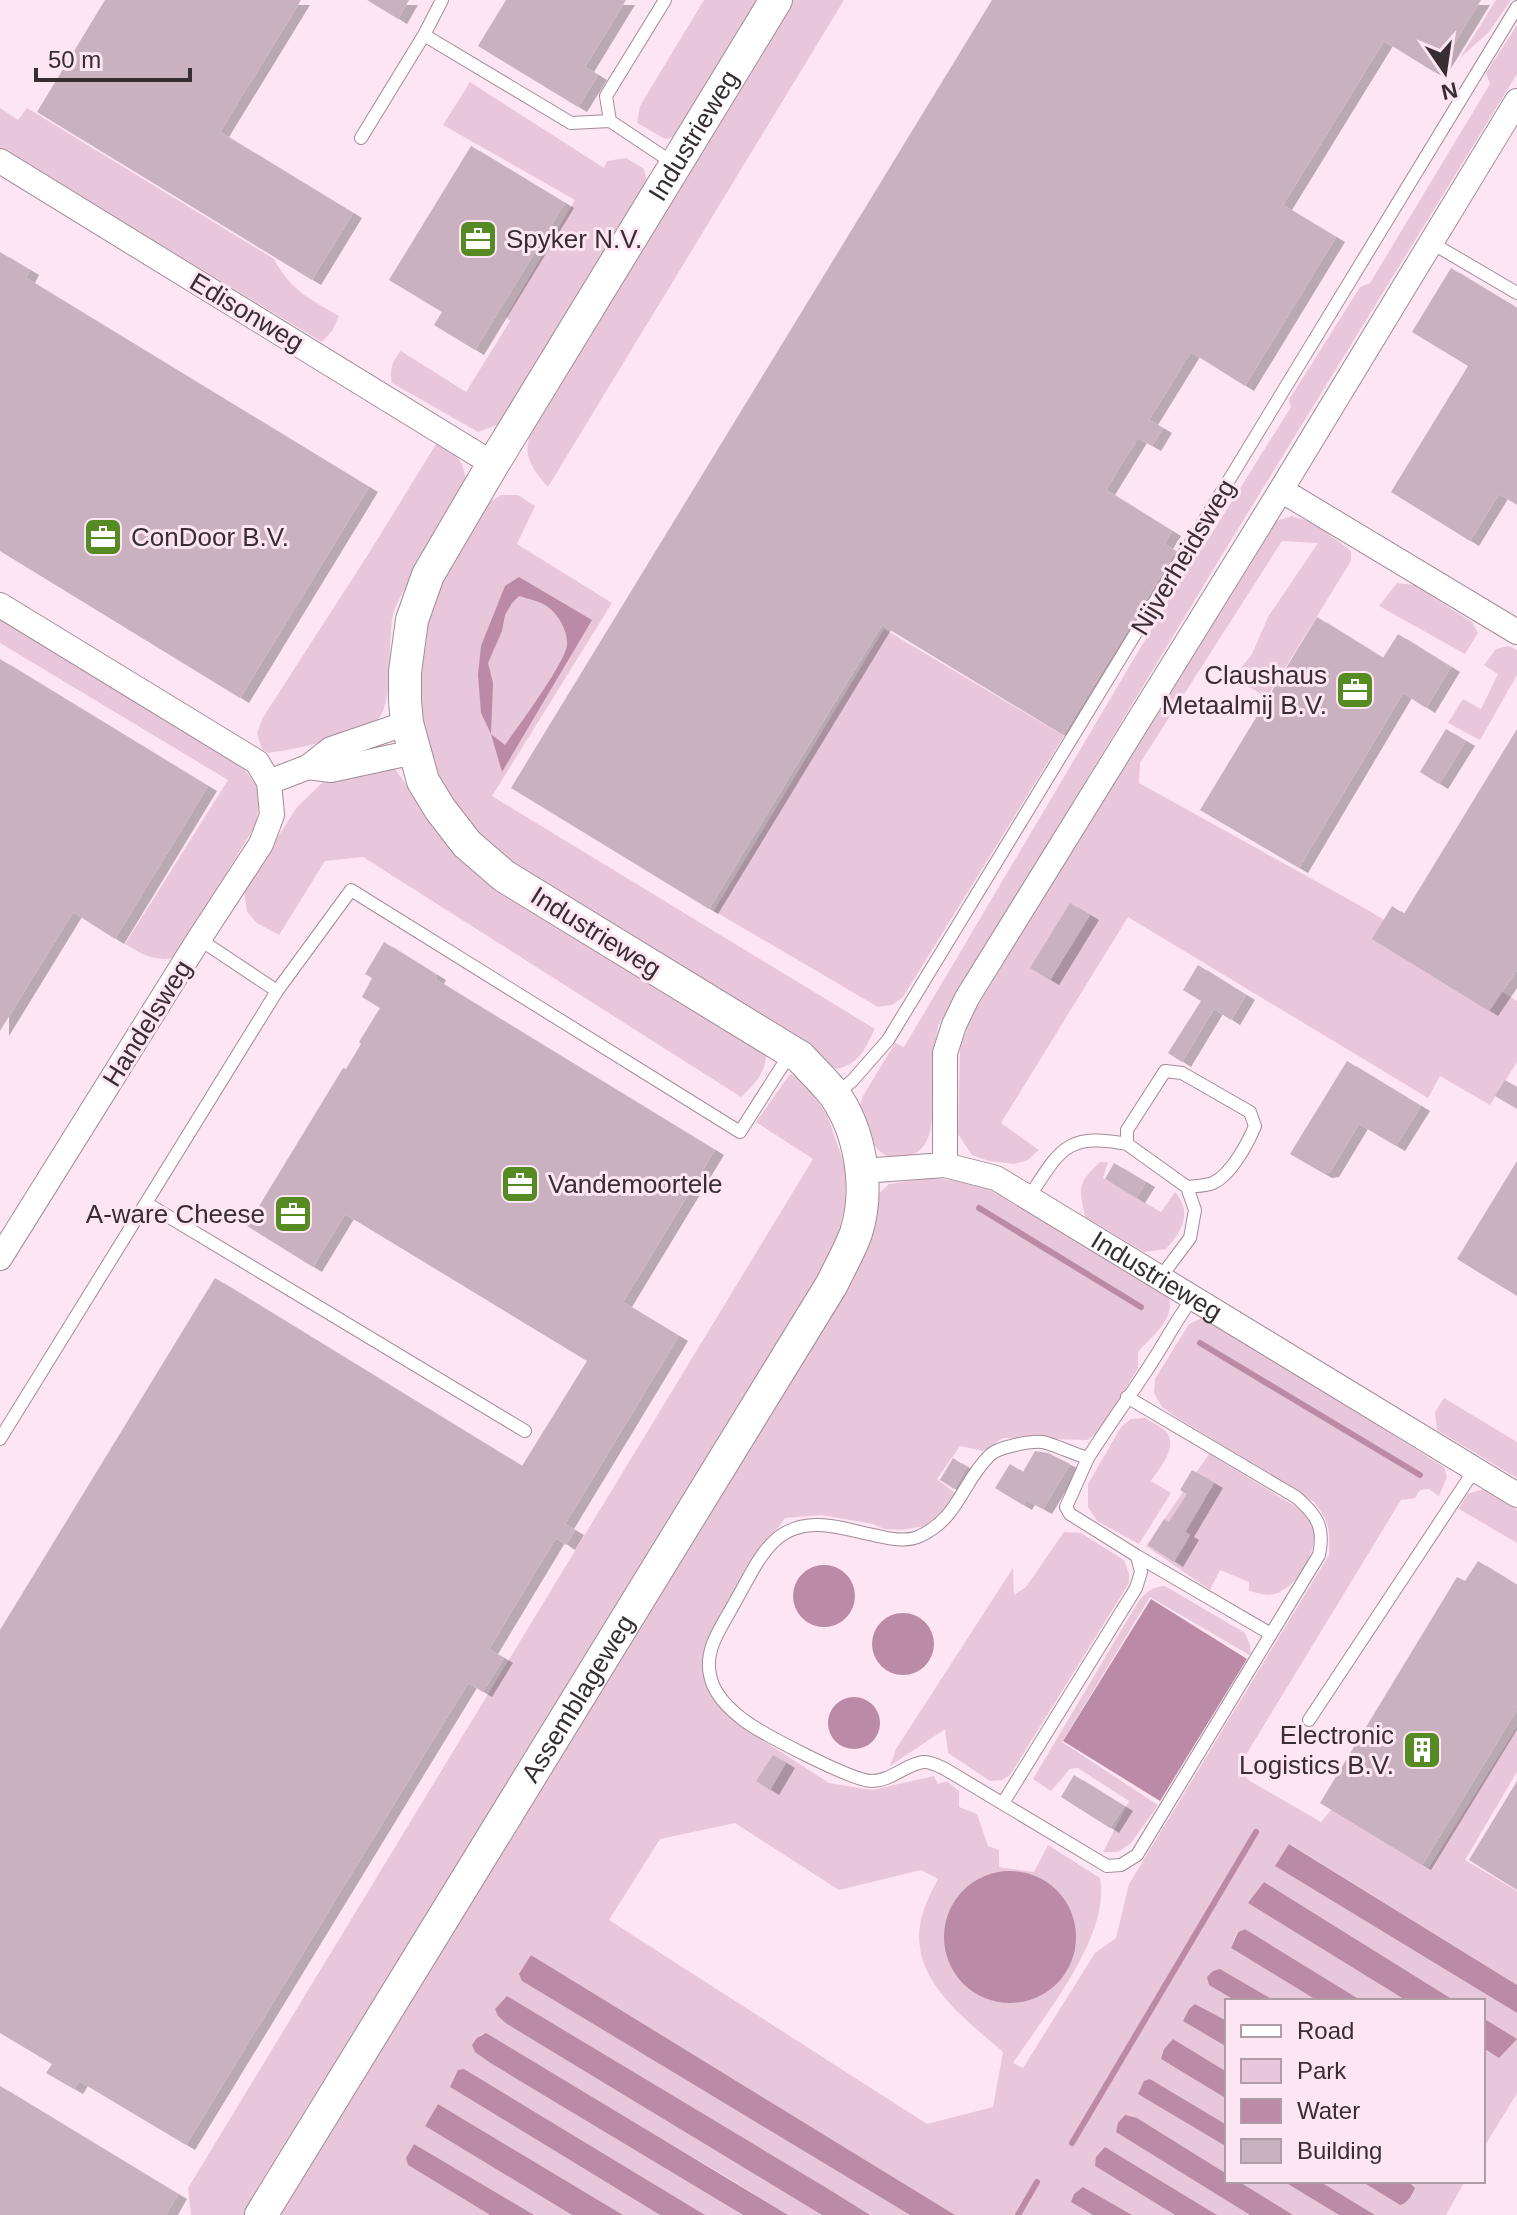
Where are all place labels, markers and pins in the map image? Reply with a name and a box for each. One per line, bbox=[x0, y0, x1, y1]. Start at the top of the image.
office icon: Spyker N.V. bbox=[457, 218, 499, 260]
place label: Spyker N.V. bbox=[506, 224, 642, 254]
office icon: ConDoor B.V. bbox=[82, 516, 124, 558]
place label: ConDoor B.V. bbox=[131, 522, 289, 552]
place label: Claushaus Metaalmij B.V. bbox=[1162, 660, 1327, 720]
office icon: Claushaus Metaalmij B.V. bbox=[1334, 669, 1376, 711]
office icon: Vandemoortele bbox=[499, 1163, 541, 1205]
place label: Vandemoortele bbox=[548, 1169, 722, 1199]
office icon: A-ware Cheese bbox=[272, 1193, 314, 1235]
place label: A-ware Cheese bbox=[86, 1199, 265, 1229]
place label: Electronic Logistics B.V. bbox=[1239, 1720, 1394, 1780]
building icon: Electronic Logistics B.V. bbox=[1401, 1729, 1443, 1771]

